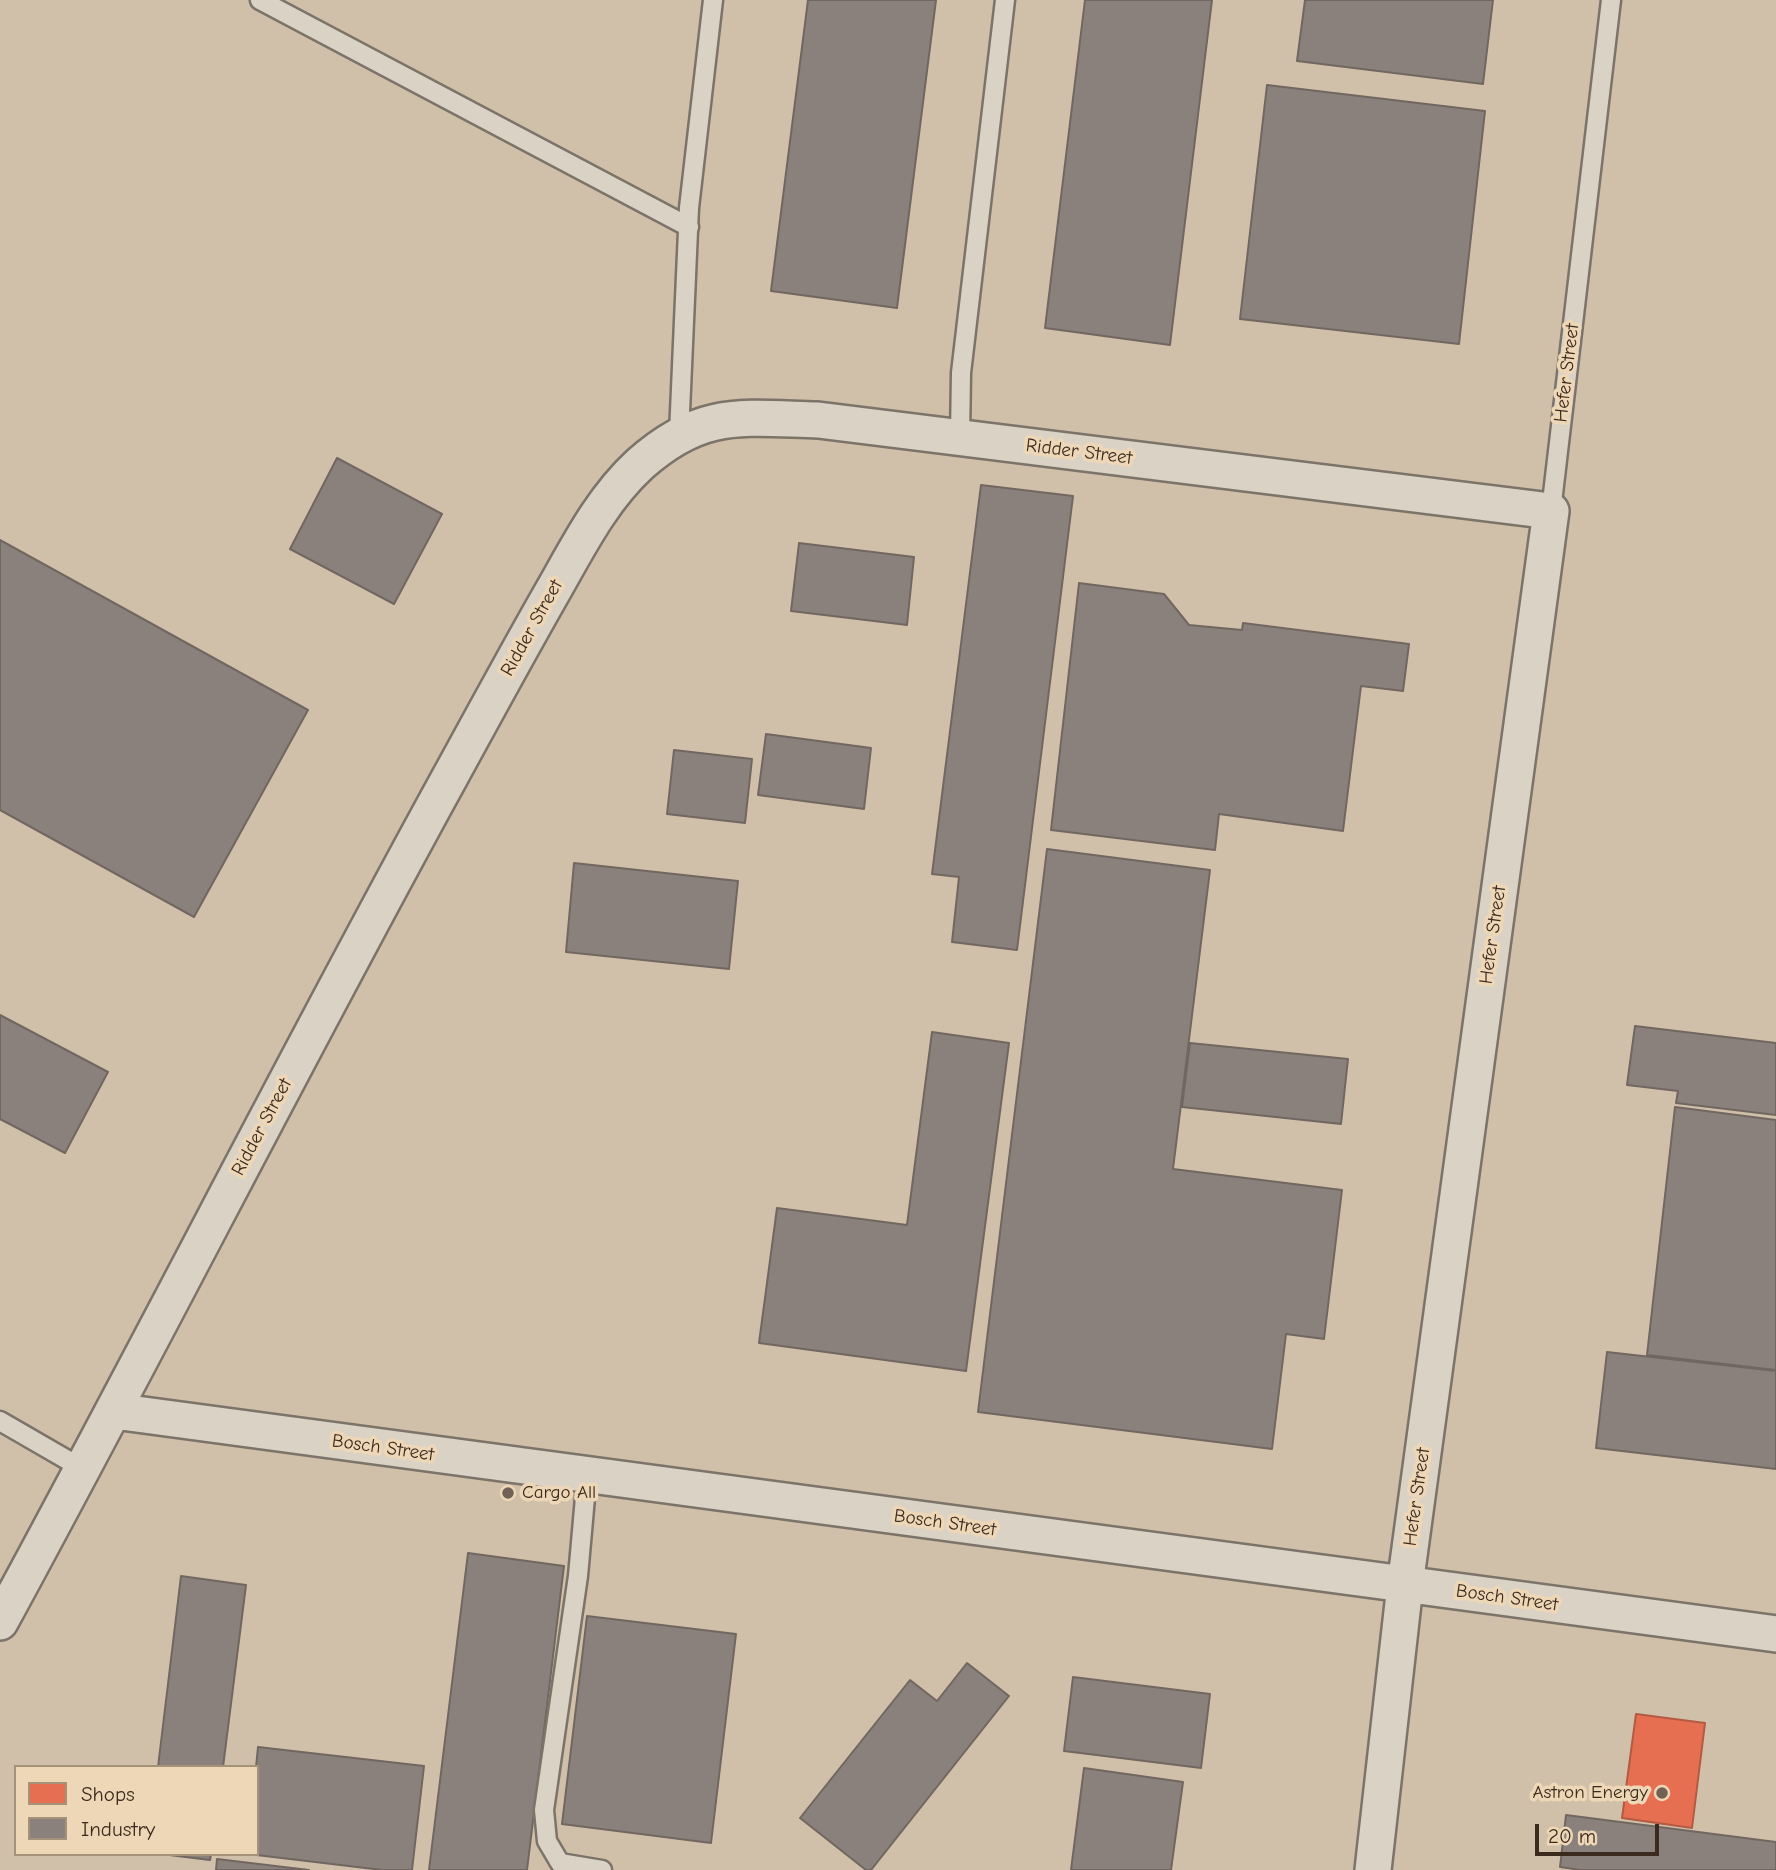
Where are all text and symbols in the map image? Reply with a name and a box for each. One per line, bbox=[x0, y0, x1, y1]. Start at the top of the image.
street label: Hefer Street bbox=[1550, 322, 1584, 424]
street label: Ridder Street bbox=[1025, 434, 1133, 470]
street label: Ridder Street bbox=[496, 576, 568, 680]
street label: Hefer Street bbox=[1475, 884, 1511, 986]
street label: Ridder Street bbox=[227, 1075, 297, 1179]
street label: Bosch Street bbox=[331, 1430, 435, 1466]
street label: Hefer Street bbox=[1399, 1446, 1435, 1548]
place label: Cargo All bbox=[522, 1482, 596, 1504]
marker: Cargo All bbox=[500, 1485, 516, 1501]
street label: Bosch Street bbox=[893, 1505, 997, 1541]
street label: Bosch Street bbox=[1455, 1580, 1559, 1616]
legend bbox=[14, 1765, 259, 1856]
text: Shops bbox=[81, 1782, 135, 1806]
place label: Astron Energy bbox=[1532, 1782, 1648, 1804]
marker: Astron Energy bbox=[1654, 1785, 1670, 1801]
scale bar bbox=[1538, 1811, 1662, 1855]
text: Industry bbox=[81, 1817, 155, 1841]
text: 20 m bbox=[1548, 1824, 1596, 1848]

